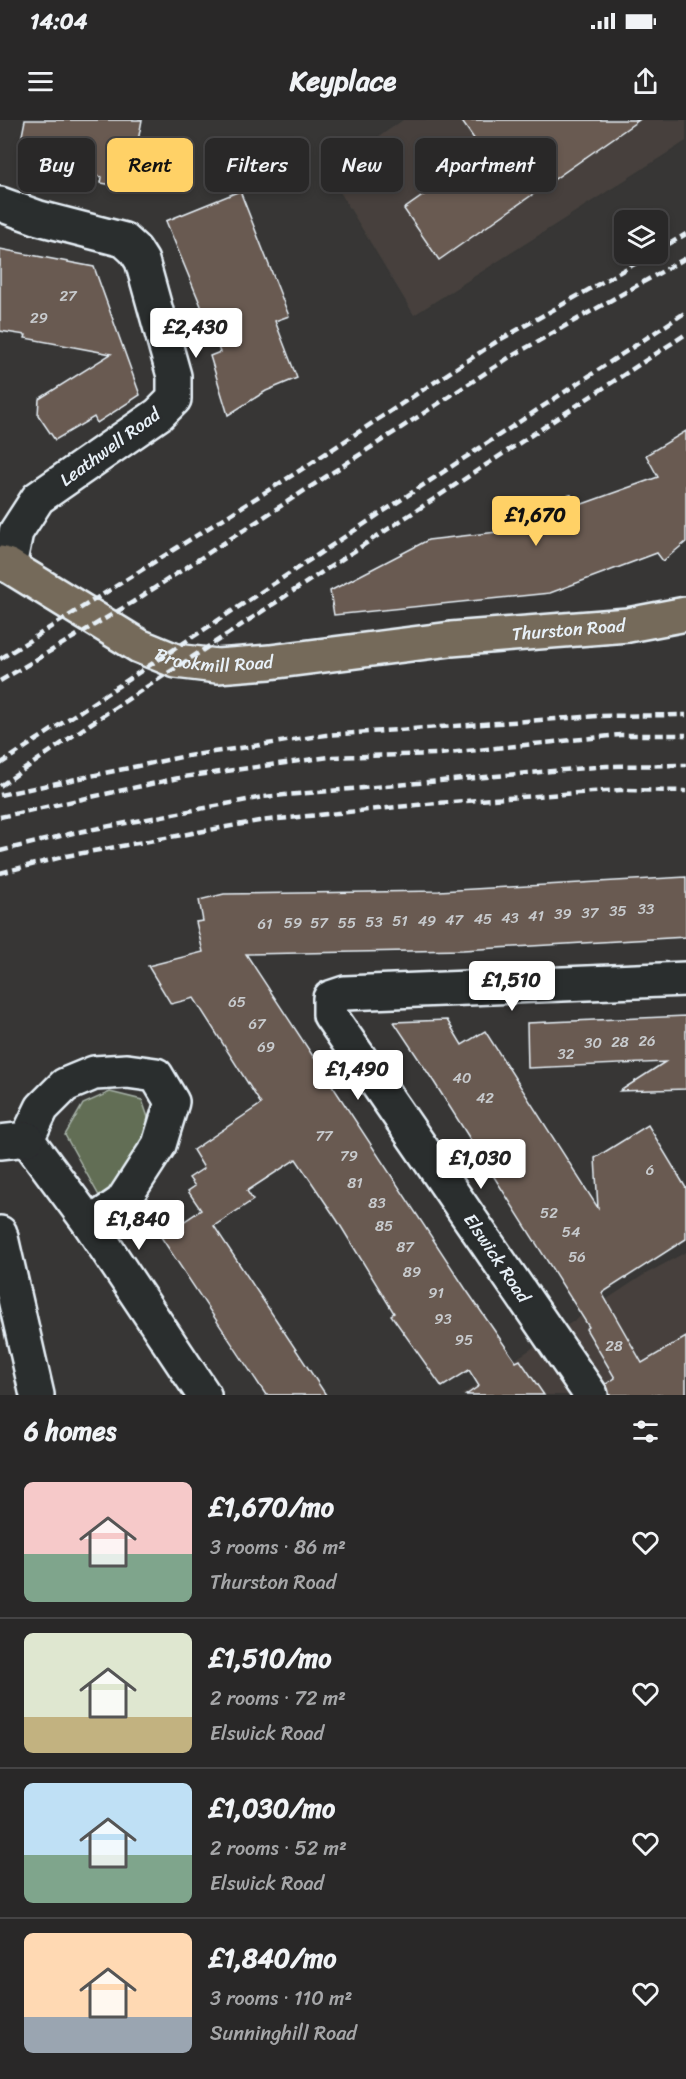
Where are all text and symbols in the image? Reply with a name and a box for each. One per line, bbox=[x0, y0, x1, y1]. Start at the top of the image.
text: 14:04 bbox=[30, 2, 88, 41]
text: Keyplace bbox=[290, 57, 396, 105]
icon: menu bbox=[24, 65, 57, 98]
icon: share bbox=[629, 65, 662, 98]
chip: Buy bbox=[18, 138, 95, 192]
chip: Rent bbox=[107, 138, 193, 192]
chip: Filters bbox=[205, 138, 309, 192]
chip: New bbox=[321, 138, 403, 192]
chip: Apartment bbox=[415, 138, 556, 192]
map controls bbox=[614, 210, 668, 264]
button: layers bbox=[614, 210, 668, 264]
house number: 27 bbox=[59, 283, 78, 309]
house number: 29 bbox=[30, 305, 48, 331]
pin: £2,430 bbox=[147, 308, 245, 359]
text: £2,430 bbox=[164, 310, 228, 345]
street label: Leathwell Road bbox=[53, 398, 169, 495]
pin: £1,670 bbox=[487, 496, 585, 547]
text: £1,670 bbox=[506, 498, 566, 533]
street label: Thurston Road bbox=[511, 609, 628, 650]
street label: Brookmill Road bbox=[150, 638, 276, 682]
house number: 33 bbox=[638, 896, 654, 922]
house number: 35 bbox=[609, 898, 627, 924]
house number: 37 bbox=[582, 900, 600, 926]
house number: 39 bbox=[554, 901, 572, 927]
house number: 41 bbox=[528, 903, 544, 929]
house number: 43 bbox=[501, 905, 519, 931]
house number: 45 bbox=[474, 906, 492, 932]
house number: 47 bbox=[445, 907, 464, 933]
house number: 51 bbox=[392, 908, 408, 934]
house number: 49 bbox=[418, 908, 436, 934]
house number: 53 bbox=[365, 909, 383, 935]
house number: 59 bbox=[284, 910, 302, 936]
house number: 57 bbox=[310, 910, 329, 936]
house number: 55 bbox=[338, 910, 356, 936]
house number: 61 bbox=[258, 911, 272, 937]
pin: £1,510 bbox=[463, 961, 561, 1012]
text: £1,510 bbox=[483, 963, 541, 998]
house number: 65 bbox=[228, 989, 246, 1015]
house number: 67 bbox=[248, 1011, 267, 1037]
house number: 26 bbox=[638, 1028, 656, 1054]
house number: 28 bbox=[611, 1029, 629, 1055]
house number: 30 bbox=[584, 1030, 602, 1056]
house number: 69 bbox=[257, 1034, 275, 1060]
house number: 32 bbox=[558, 1041, 575, 1067]
pin: £1,490 bbox=[309, 1050, 407, 1101]
text: £1,490 bbox=[327, 1052, 389, 1087]
house number: 40 bbox=[453, 1065, 471, 1091]
house number: 42 bbox=[476, 1085, 494, 1111]
house number: 77 bbox=[315, 1123, 334, 1149]
pin: £1,030 bbox=[432, 1139, 530, 1190]
text: £1,030 bbox=[451, 1141, 511, 1176]
house number: 79 bbox=[340, 1143, 358, 1169]
house number: 6 bbox=[646, 1157, 654, 1183]
house number: 81 bbox=[347, 1170, 363, 1196]
house number: 83 bbox=[368, 1190, 386, 1216]
pin: £1,840 bbox=[90, 1200, 188, 1251]
house number: 52 bbox=[540, 1200, 558, 1226]
text: £1,840 bbox=[108, 1202, 170, 1237]
street label: Elswick Road bbox=[455, 1207, 540, 1311]
house number: 85 bbox=[375, 1213, 393, 1239]
house number: 54 bbox=[562, 1219, 580, 1245]
house number: 87 bbox=[396, 1234, 415, 1260]
house number: 56 bbox=[568, 1244, 586, 1270]
house number: 89 bbox=[403, 1259, 421, 1285]
house number: 91 bbox=[428, 1280, 444, 1306]
house number: 93 bbox=[434, 1306, 452, 1332]
house number: 95 bbox=[455, 1327, 473, 1353]
house number: 28 bbox=[605, 1333, 623, 1359]
text: 6 homes bbox=[24, 1408, 116, 1454]
icon: filters bbox=[629, 1415, 662, 1448]
text: £1,670/mo bbox=[210, 1484, 334, 1530]
icon: home bbox=[72, 1506, 144, 1578]
icon: heart bbox=[629, 1526, 662, 1559]
text: 3 rooms · 86 m² bbox=[210, 1530, 346, 1565]
text: Thurston Road bbox=[210, 1565, 336, 1600]
text: £1,510/mo bbox=[210, 1635, 331, 1681]
icon: home bbox=[72, 1657, 144, 1729]
icon: heart bbox=[629, 1677, 662, 1710]
text: 2 rooms · 72 m² bbox=[210, 1681, 346, 1716]
text: Elswick Road bbox=[210, 1716, 324, 1751]
text: £1,030/mo bbox=[210, 1785, 335, 1831]
icon: home bbox=[72, 1807, 144, 1879]
icon: heart bbox=[629, 1827, 662, 1860]
text: 2 rooms · 52 m² bbox=[210, 1831, 347, 1866]
text: Elswick Road bbox=[210, 1866, 324, 1901]
text: £1,840/mo bbox=[210, 1935, 336, 1981]
icon: home bbox=[72, 1957, 144, 2029]
icon: heart bbox=[629, 1977, 662, 2010]
text: 3 rooms · 110 m² bbox=[210, 1981, 352, 2016]
text: Sunninghill Road bbox=[210, 2016, 357, 2051]

